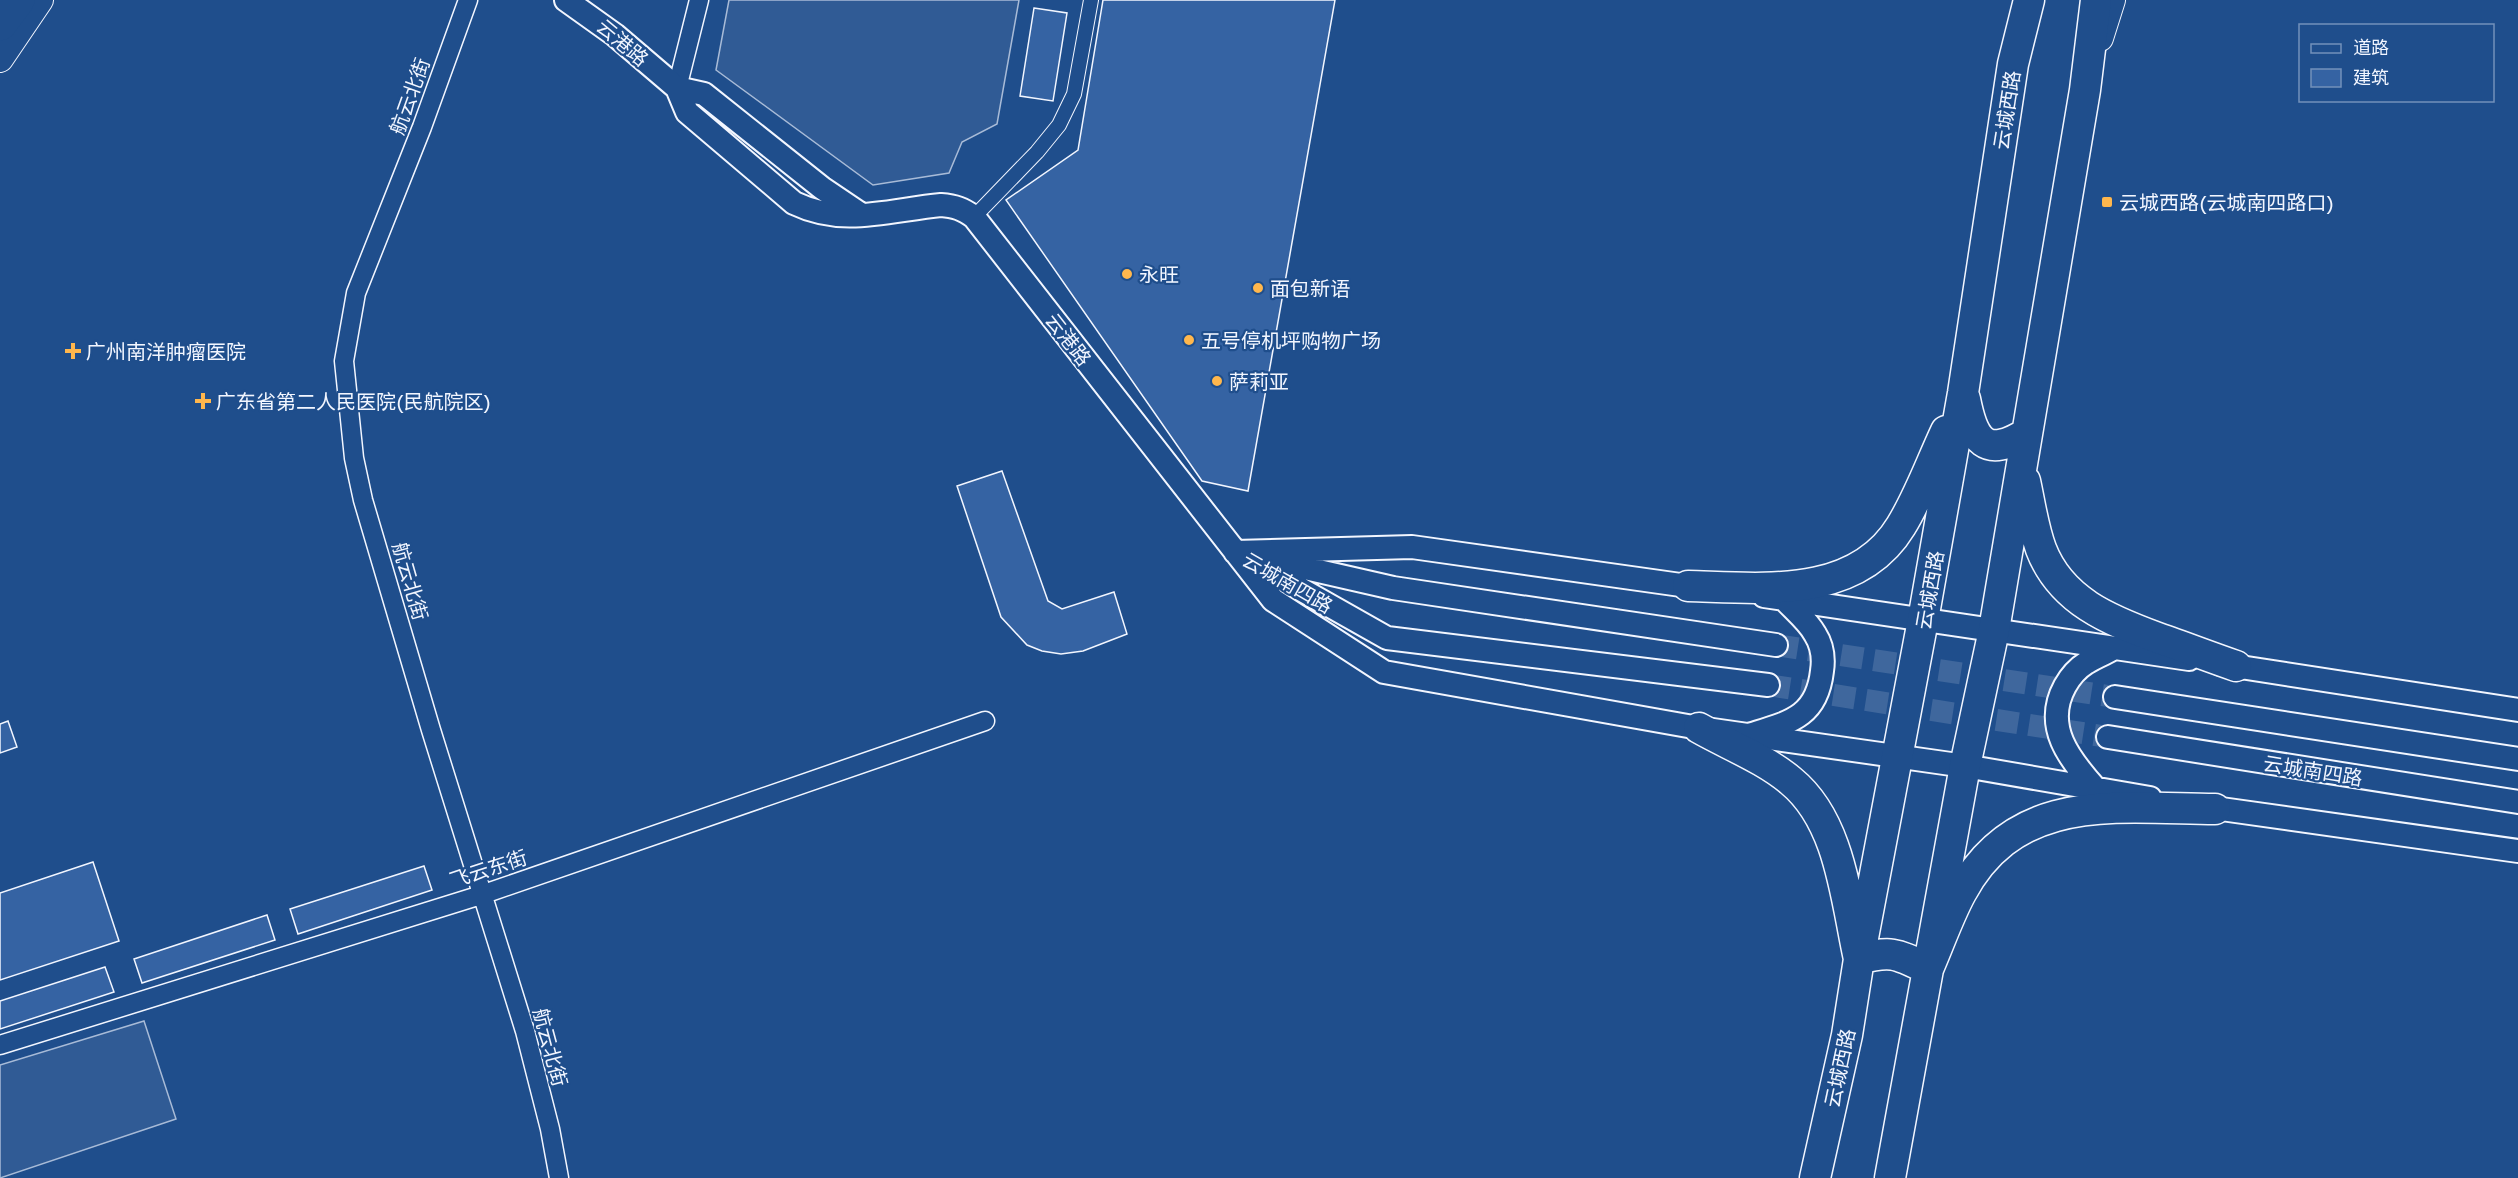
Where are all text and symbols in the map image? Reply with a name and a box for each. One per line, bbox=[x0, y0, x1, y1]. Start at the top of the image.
street label: 云港路 bbox=[592, 14, 654, 70]
legend bbox=[2299, 24, 2494, 102]
text: 道路 bbox=[2353, 36, 2389, 58]
street label: 航云北街 bbox=[384, 54, 434, 138]
text: 建筑 bbox=[2353, 66, 2389, 88]
street label: 云城西路 bbox=[1988, 69, 2024, 151]
place label: 云城西路(云城南四路口) bbox=[2119, 190, 2334, 214]
marker: 云城西路(云城南四路口) bbox=[2100, 195, 2114, 209]
place label: 永旺 bbox=[1139, 262, 1179, 286]
marker: 永旺 bbox=[1120, 267, 1134, 281]
place label: 面包新语 bbox=[1270, 276, 1350, 300]
marker: 面包新语 bbox=[1251, 281, 1265, 295]
street label: 云港路 bbox=[1041, 308, 1097, 370]
place label: 五号停机坪购物广场 bbox=[1201, 328, 1381, 352]
marker: 五号停机坪购物广场 bbox=[1182, 333, 1196, 347]
place label: 广州南洋肿瘤医院 bbox=[86, 339, 246, 363]
marker: 广州南洋肿瘤医院 bbox=[64, 342, 82, 360]
place label: 萨莉亚 bbox=[1229, 369, 1289, 393]
marker: 萨莉亚 bbox=[1210, 374, 1224, 388]
place label: 广东省第二人民医院(民航院区) bbox=[216, 389, 491, 413]
marker: 广东省第二人民医院(民航院区) bbox=[194, 392, 212, 410]
street label: 航云北街 bbox=[388, 539, 434, 623]
street label: 云城南四路 bbox=[1239, 547, 1337, 617]
street label: 云城西路 bbox=[1910, 549, 1948, 631]
street label: 云城南四路 bbox=[2262, 750, 2364, 790]
street label: 飞云东街 bbox=[446, 844, 530, 892]
street label: 航云北街 bbox=[529, 1005, 573, 1089]
street label: 云城西路 bbox=[1819, 1026, 1859, 1110]

